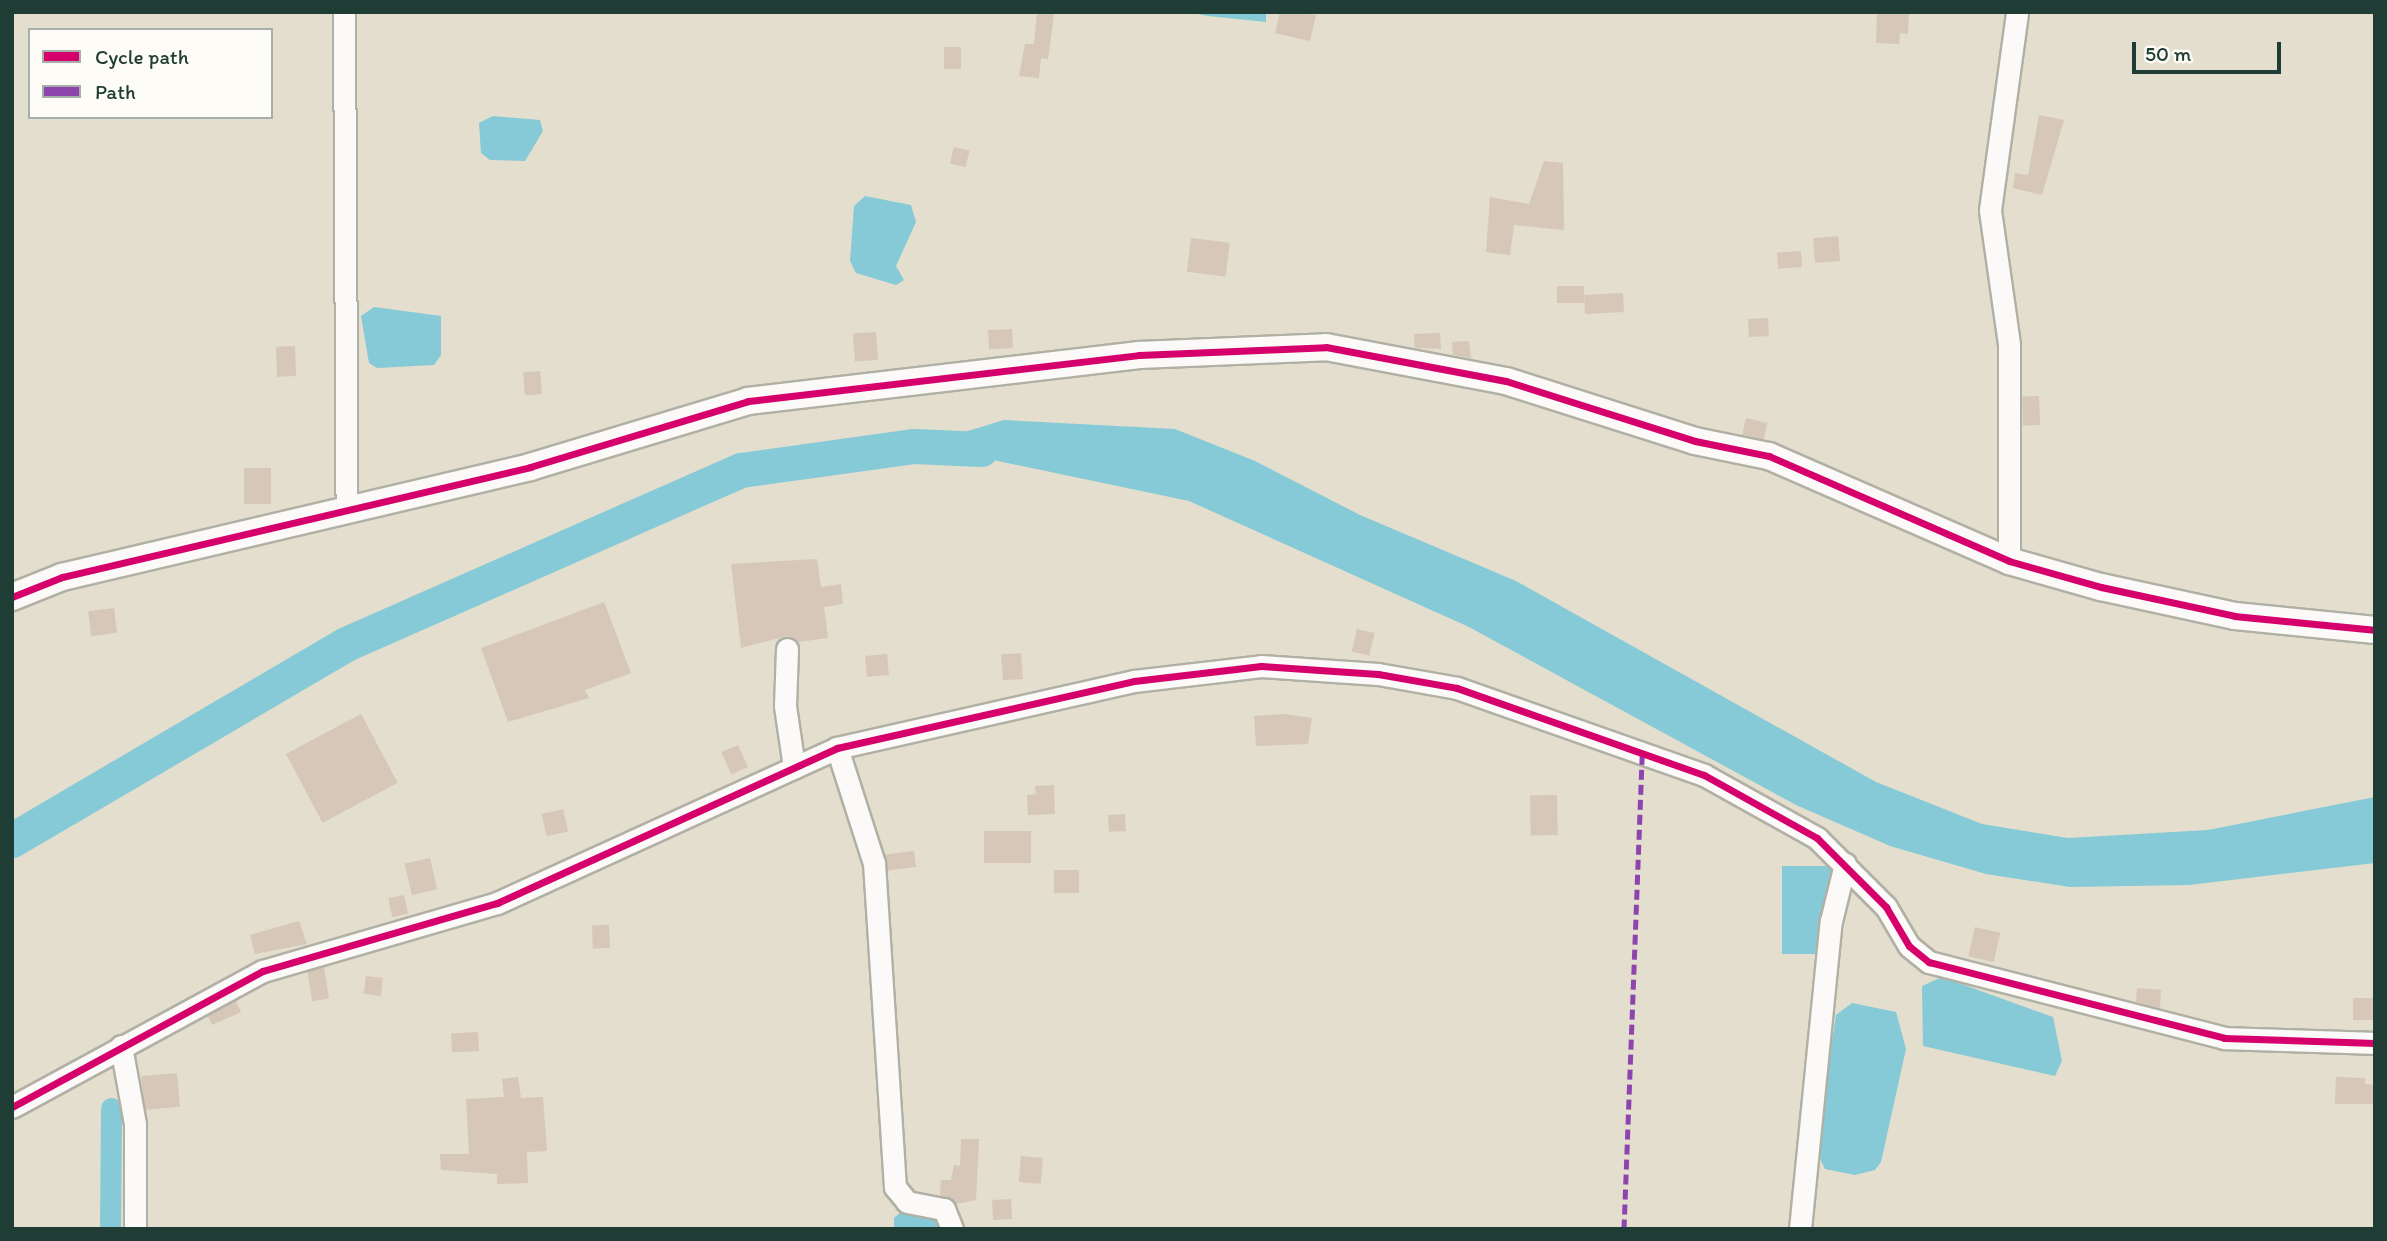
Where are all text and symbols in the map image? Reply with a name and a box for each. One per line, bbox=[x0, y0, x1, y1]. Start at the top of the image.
legend bbox=[28, 28, 273, 119]
scale bar bbox=[2135, 28, 2284, 72]
text: 50 m bbox=[2145, 41, 2191, 66]
text: Cycle path bbox=[95, 44, 189, 69]
text: Path bbox=[95, 79, 136, 104]

